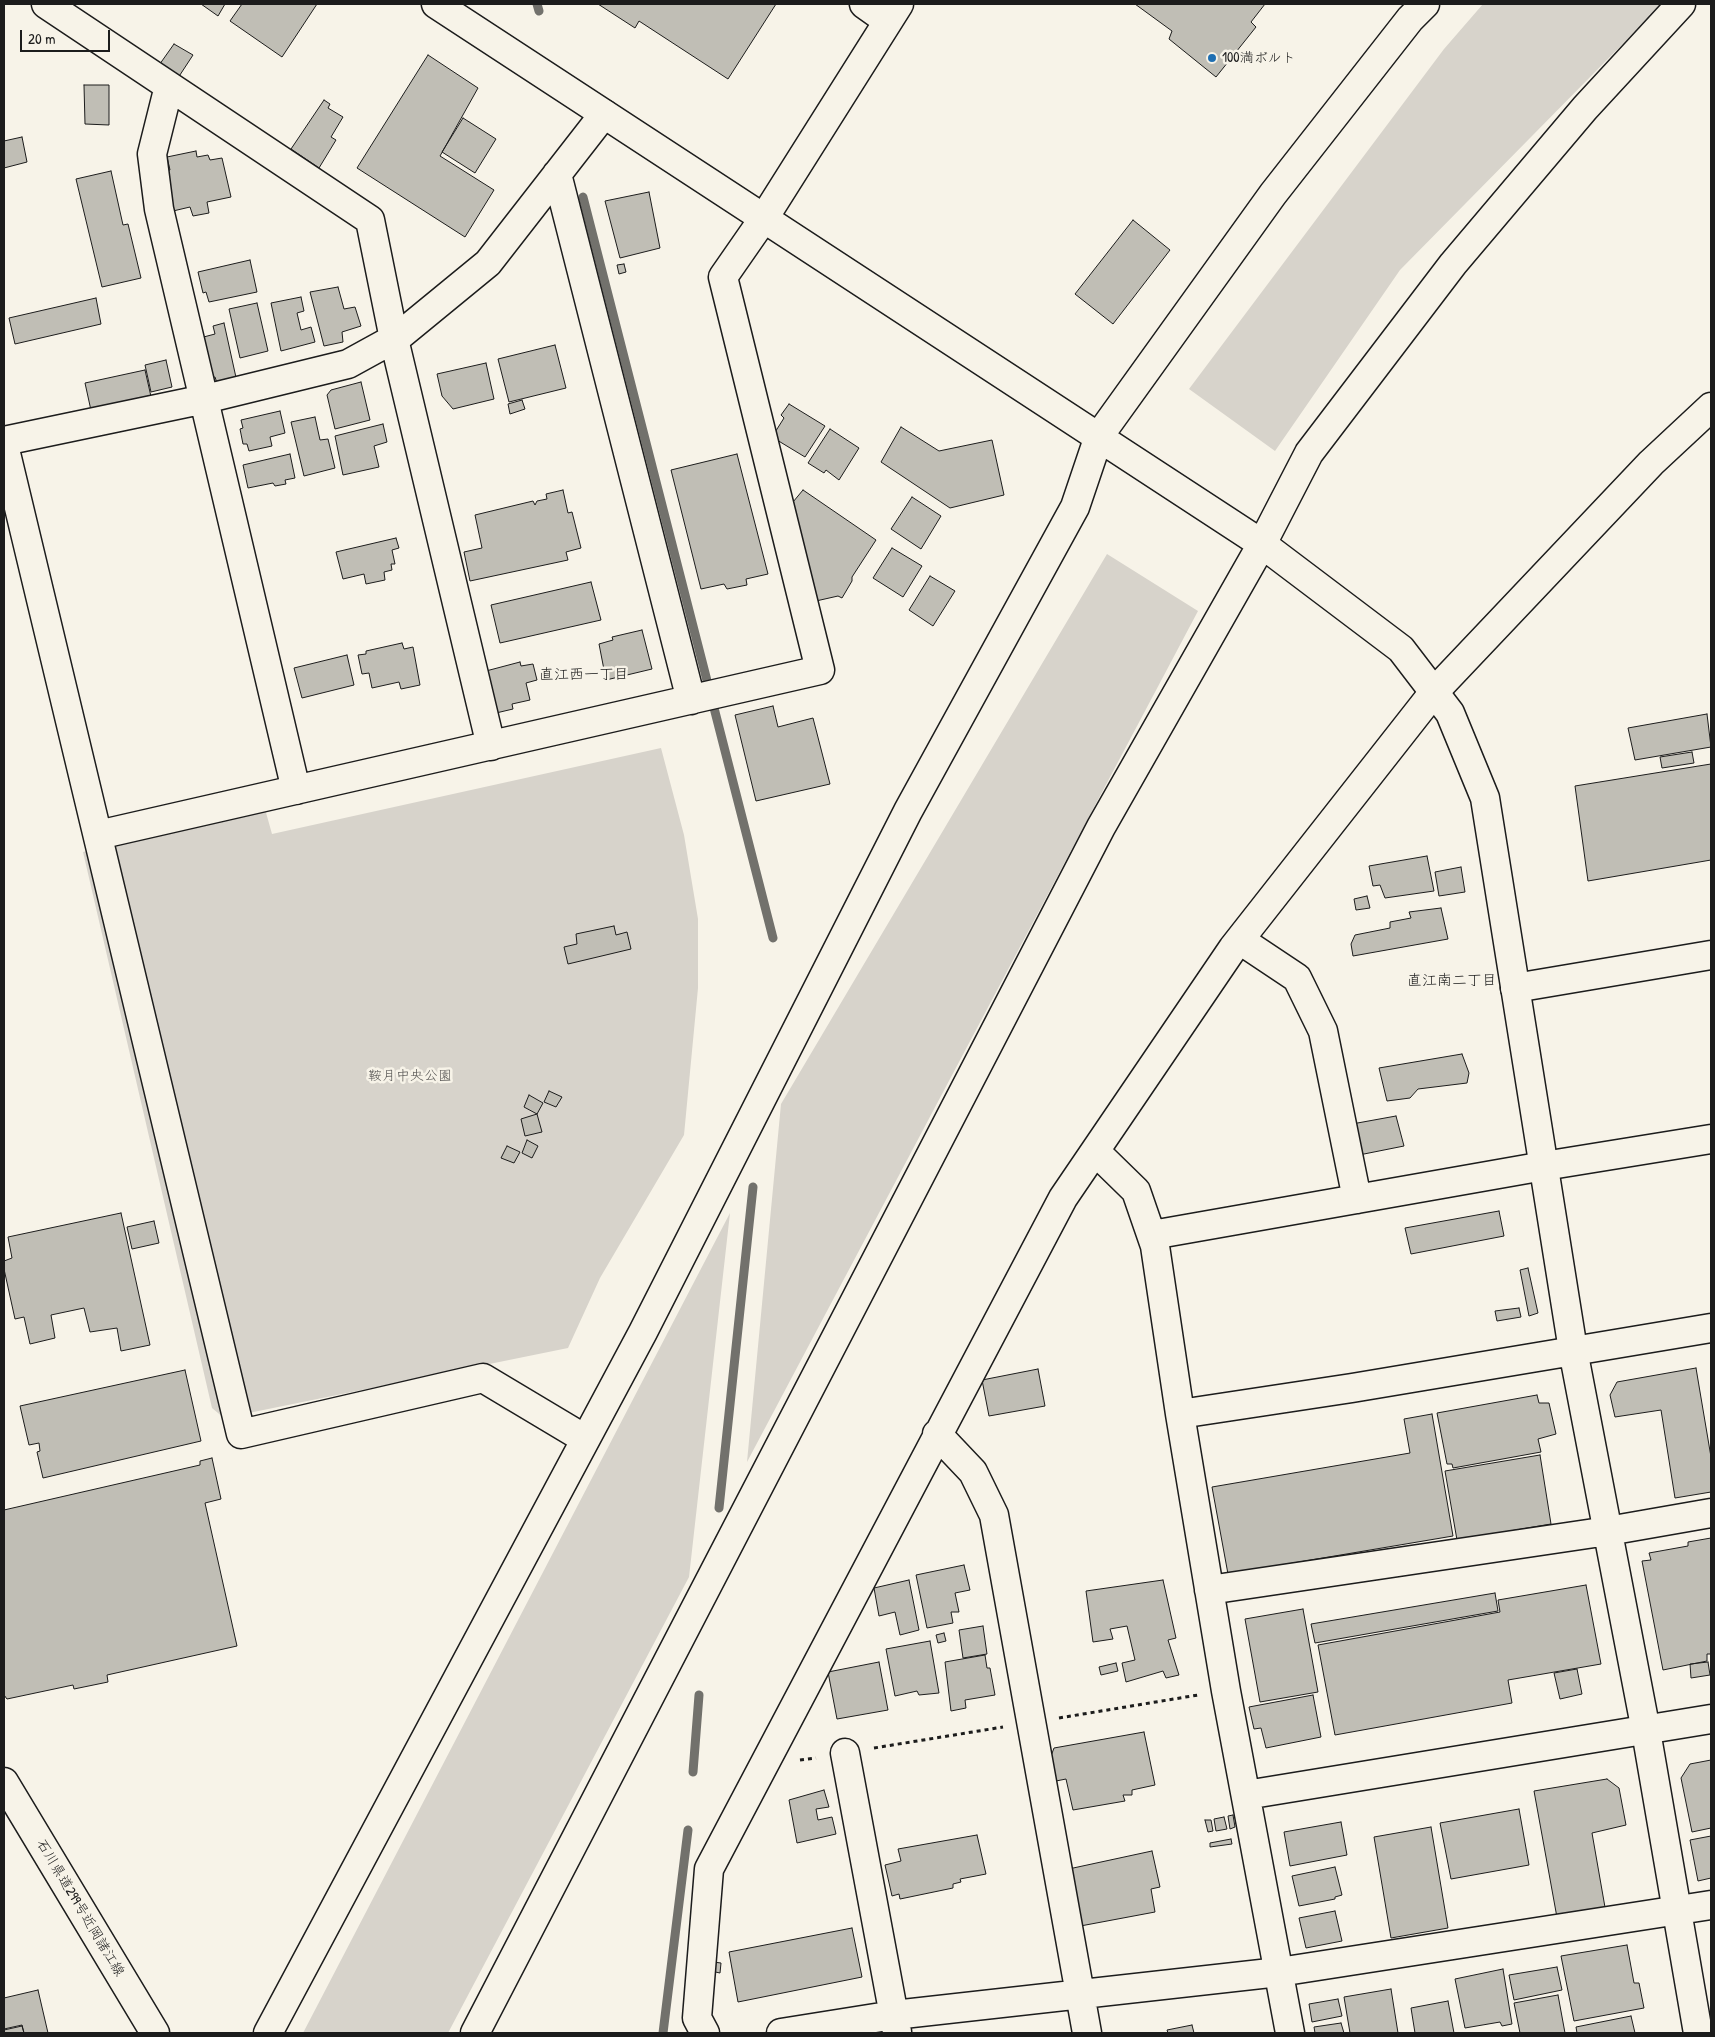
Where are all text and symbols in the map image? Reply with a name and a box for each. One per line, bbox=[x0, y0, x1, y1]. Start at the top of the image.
scale bar bbox=[22, 20, 112, 52]
text: 20 m bbox=[28, 28, 55, 49]
place label: 100満ボルト bbox=[1222, 50, 1296, 66]
marker: 100満ボルト bbox=[1206, 52, 1218, 64]
district label: 直江西一丁目 bbox=[539, 666, 629, 684]
district label: 直江南二丁目 bbox=[1407, 972, 1497, 990]
park label: 鞍月中央公園 bbox=[368, 1068, 452, 1084]
street label: 石川県道299号近岡諸江線 bbox=[32, 1836, 128, 1980]

